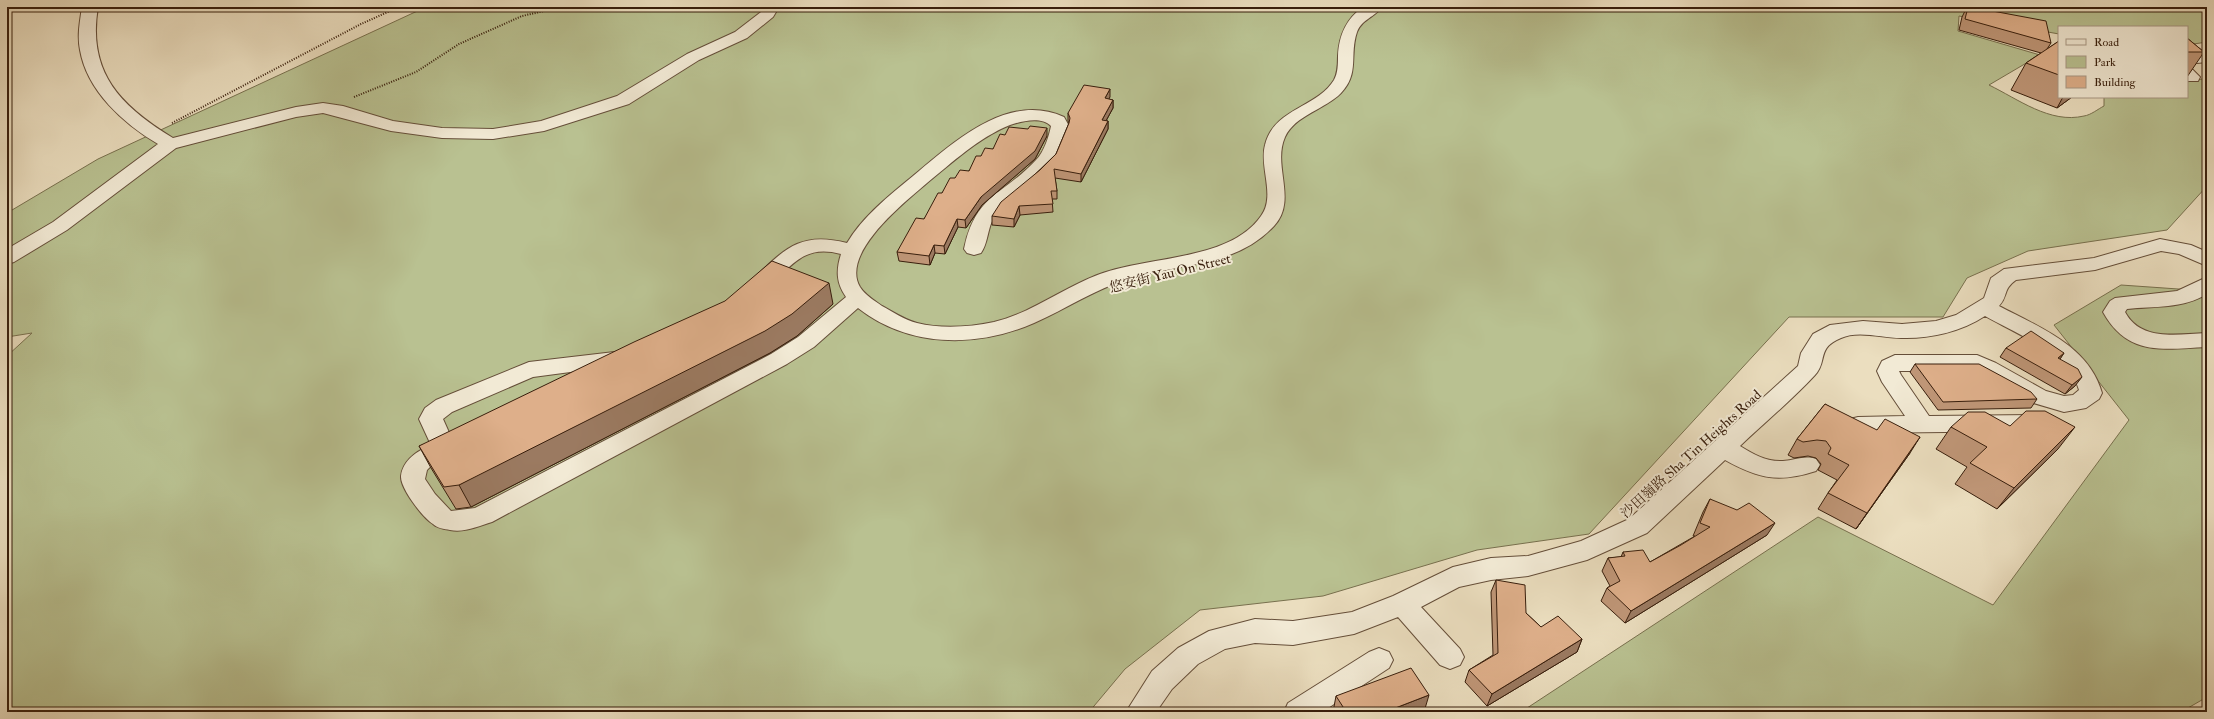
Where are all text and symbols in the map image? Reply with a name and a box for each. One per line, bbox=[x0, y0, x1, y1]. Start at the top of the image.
legend bbox=[2058, 26, 2188, 98]
text: Road bbox=[2094, 35, 2119, 50]
text: Park bbox=[2094, 55, 2116, 70]
text: Building bbox=[2094, 75, 2137, 90]
street label: 悠安街 Yau On Street bbox=[1108, 250, 1233, 296]
street label: 沙田嶺路 Sha Tin Heights Road bbox=[1617, 386, 1765, 522]

